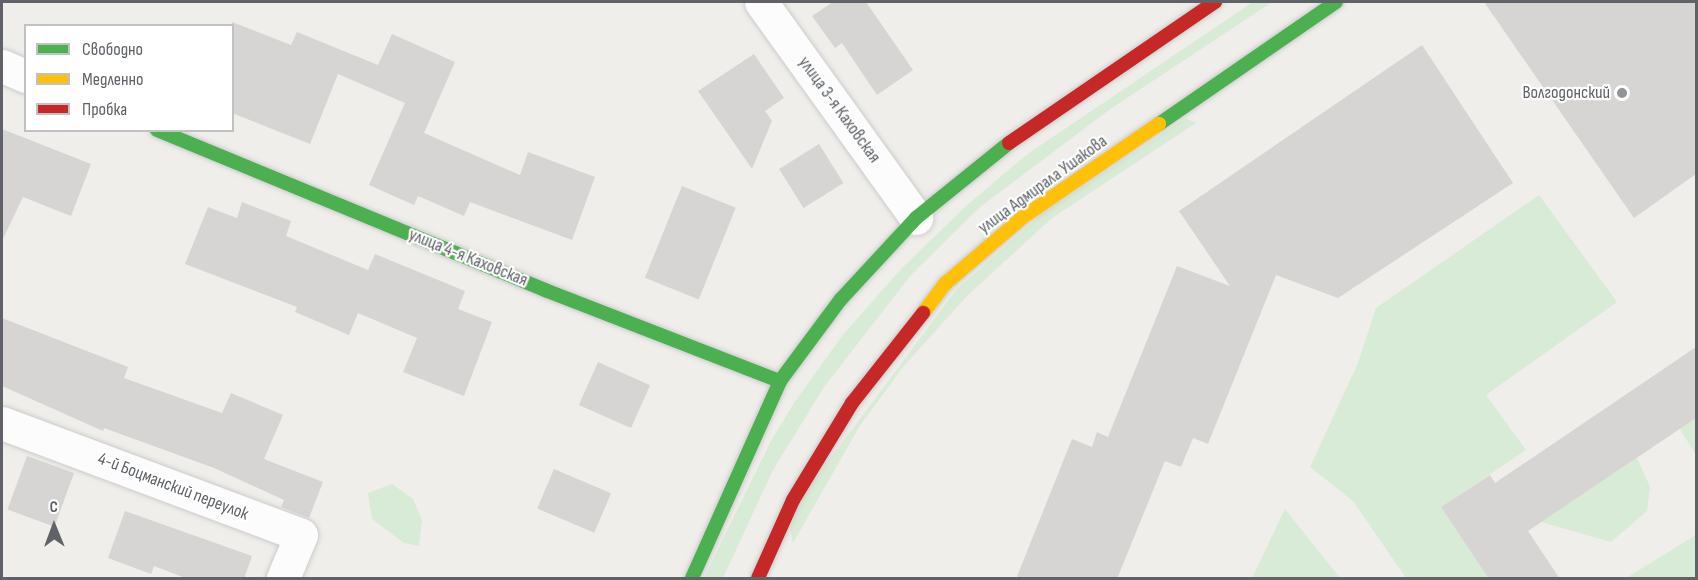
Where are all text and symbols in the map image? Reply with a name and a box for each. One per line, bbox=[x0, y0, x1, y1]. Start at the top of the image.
legend bbox=[24, 24, 234, 132]
text: Свободно bbox=[82, 39, 143, 60]
street label: улица 3-я Каховская bbox=[793, 53, 885, 167]
text: Медленно bbox=[82, 69, 144, 90]
place label: Волгодонский bbox=[1523, 82, 1610, 104]
marker: Волгодонский bbox=[1615, 86, 1629, 100]
text: Пробка bbox=[82, 99, 127, 120]
street label: улица Адмирала Ушакова bbox=[974, 131, 1112, 239]
street label: улица 4-я Каховская bbox=[405, 224, 531, 292]
street label: 4-й Боцманский переулок bbox=[95, 448, 251, 526]
north arrow bbox=[24, 496, 84, 556]
text: С bbox=[49, 498, 58, 517]

